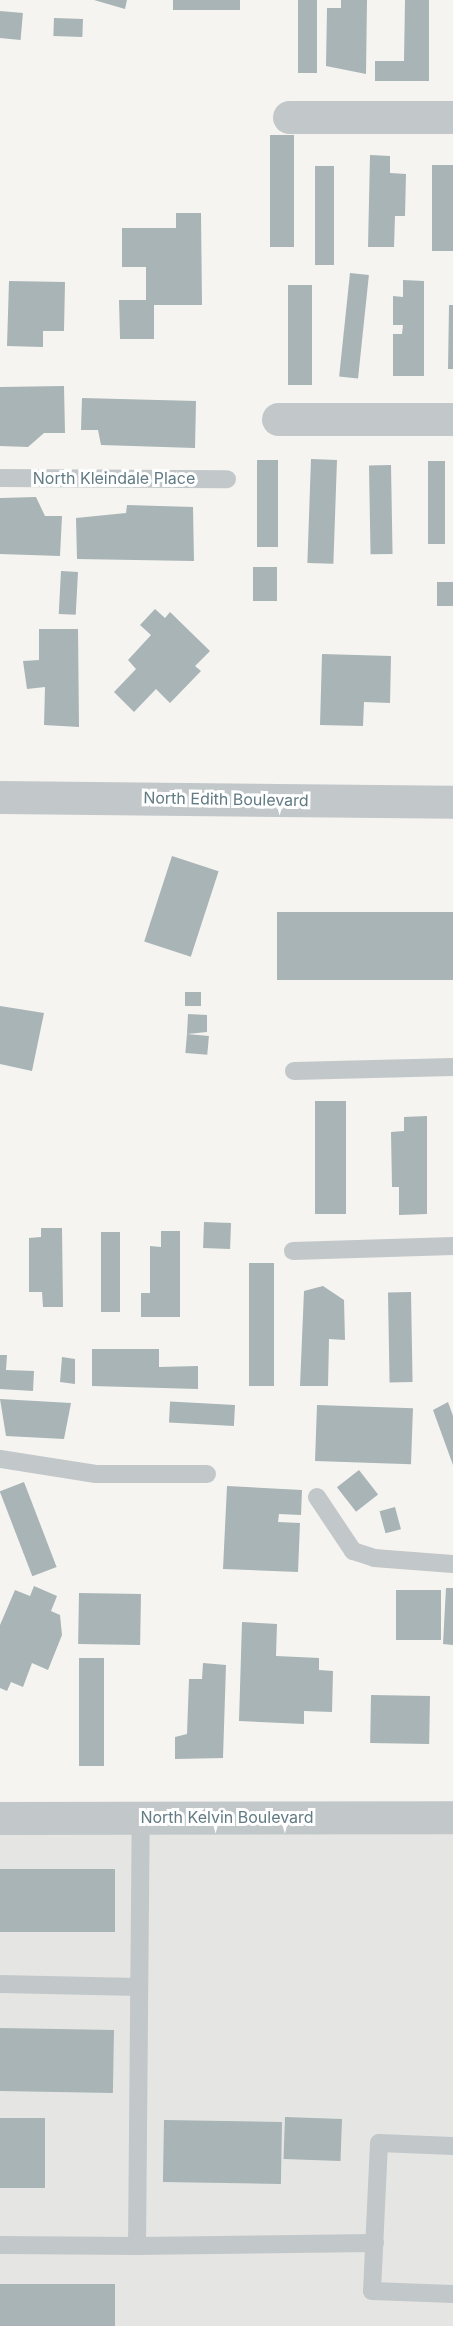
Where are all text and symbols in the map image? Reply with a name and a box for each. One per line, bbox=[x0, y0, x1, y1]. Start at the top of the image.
street label: North Kleindale Place bbox=[33, 468, 195, 488]
street label: North Edith Boulevard bbox=[143, 788, 309, 810]
street label: North Kelvin Boulevard bbox=[140, 1807, 314, 1827]

